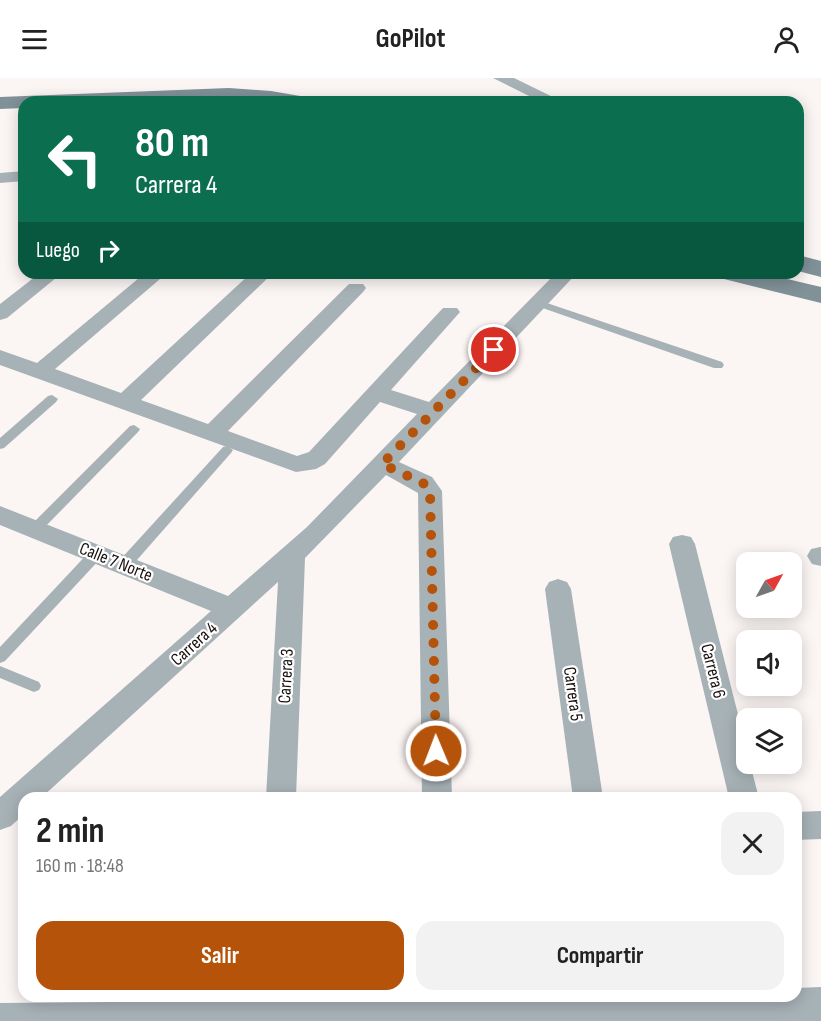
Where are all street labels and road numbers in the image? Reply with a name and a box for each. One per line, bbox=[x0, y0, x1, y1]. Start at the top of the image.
street label: Calle 7 Norte bbox=[76, 538, 156, 586]
street label: Carrera 4 bbox=[167, 618, 222, 670]
street label: Carrera 6 bbox=[696, 642, 730, 700]
street label: Carrera 3 bbox=[274, 648, 298, 704]
street label: Carrera 5 bbox=[559, 666, 587, 722]

